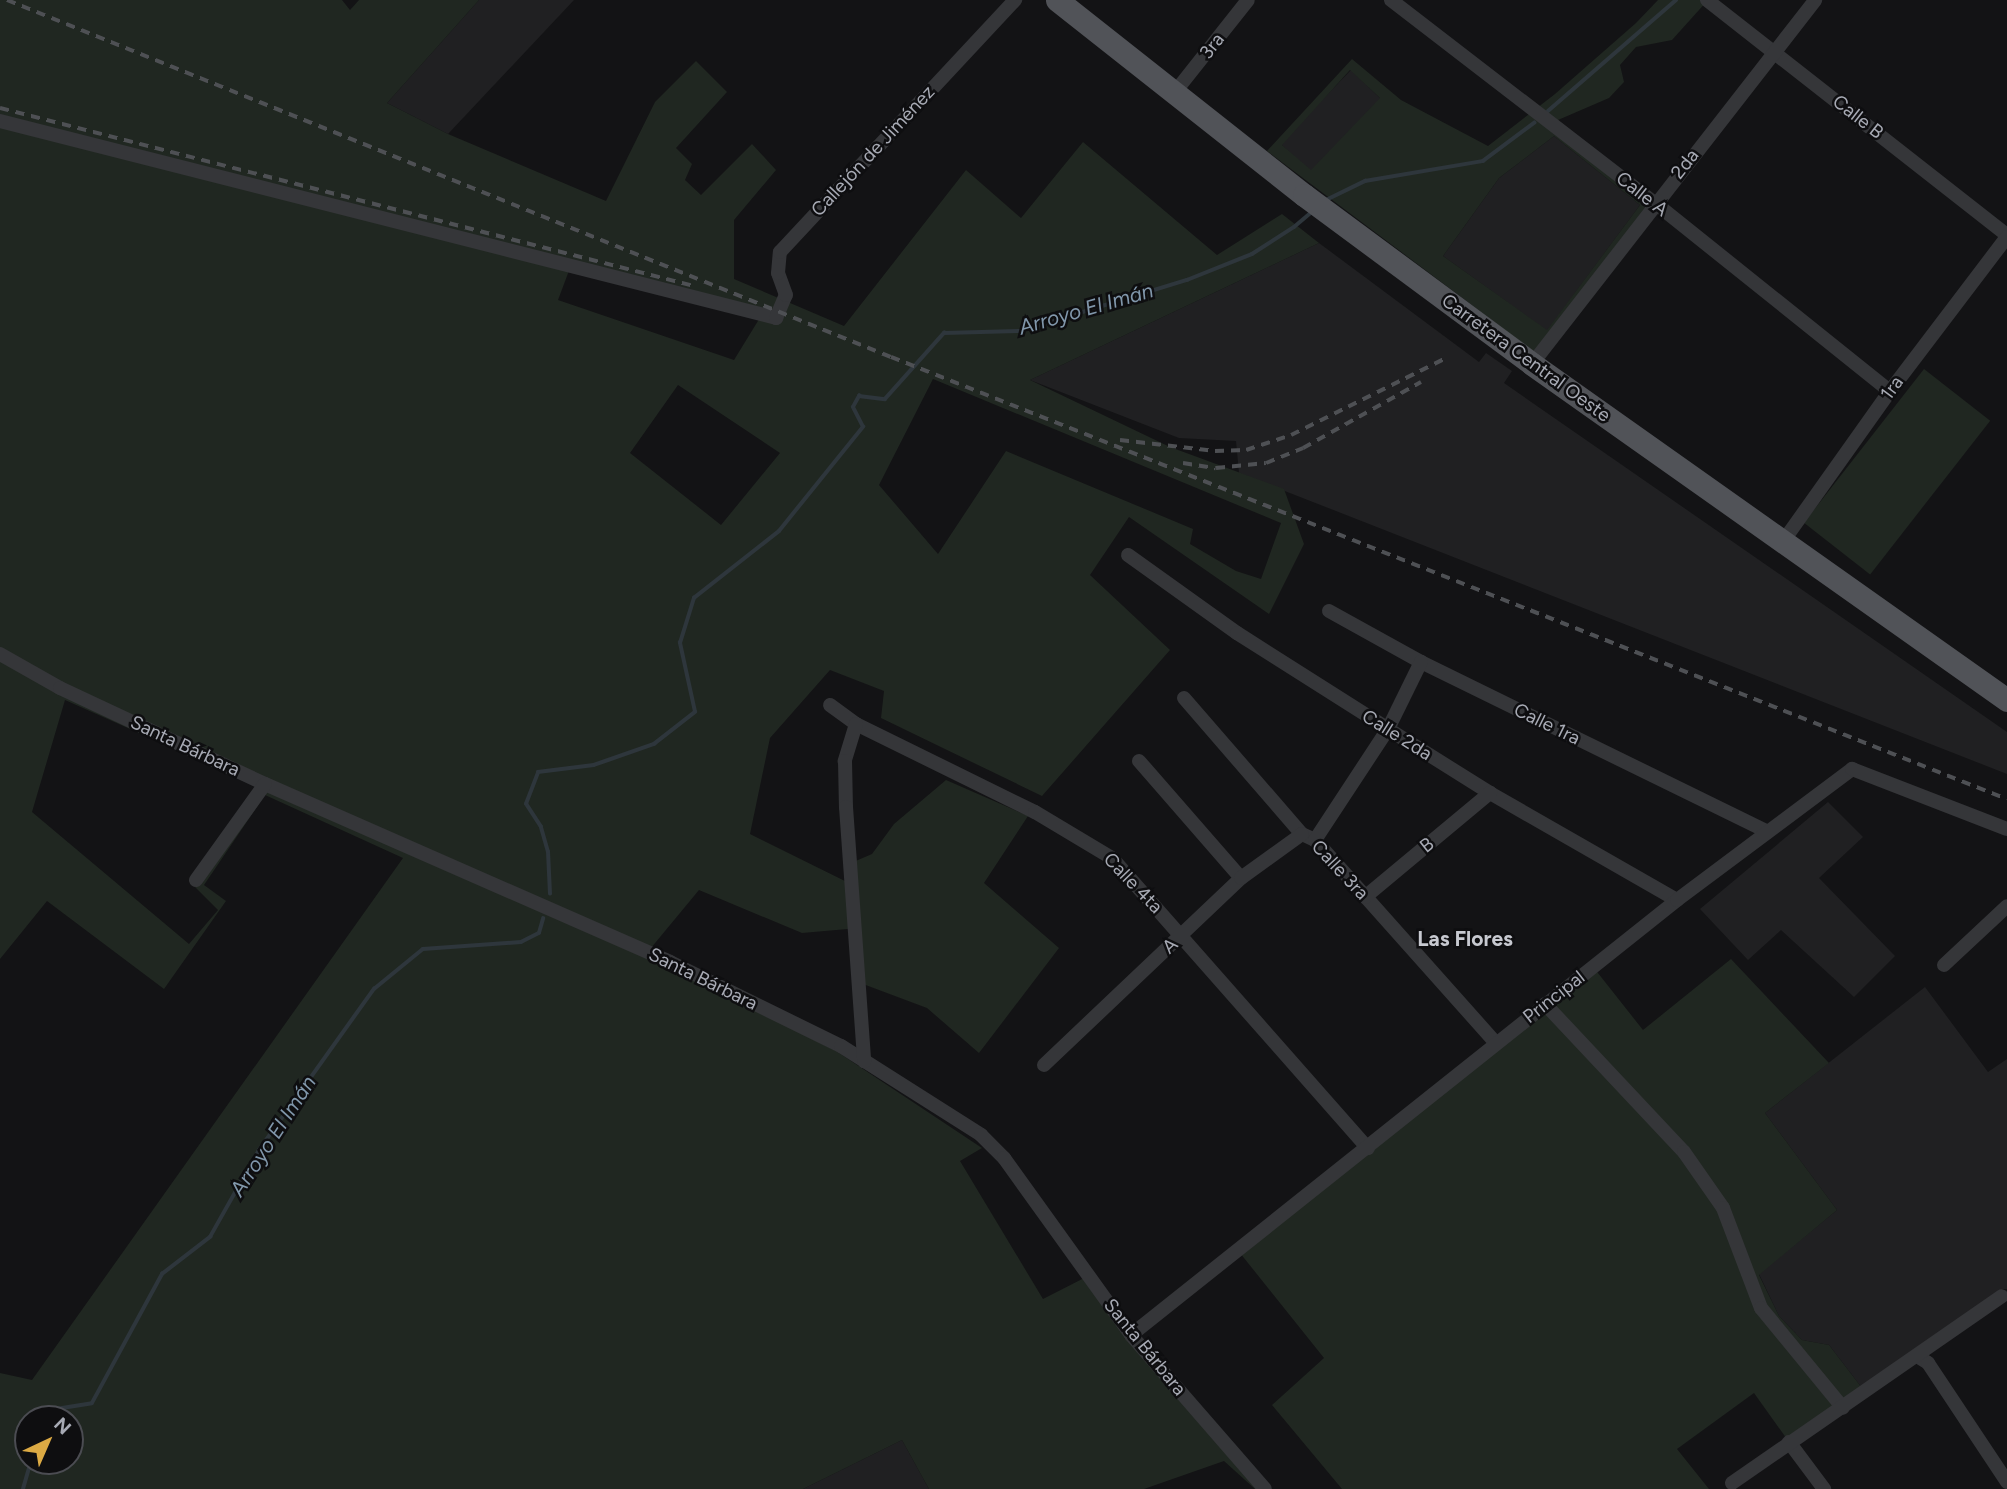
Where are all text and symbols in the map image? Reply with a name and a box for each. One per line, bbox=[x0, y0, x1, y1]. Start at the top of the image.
street label: 3ra bbox=[1195, 29, 1229, 63]
street label: Callejón de Jiménez bbox=[806, 81, 940, 221]
street label: Calle B bbox=[1828, 90, 1888, 144]
street label: 2da bbox=[1666, 145, 1704, 183]
street label: Calle A bbox=[1611, 167, 1673, 221]
water label: Arroyo El Imán bbox=[1016, 278, 1156, 340]
street label: Carretera Central Oeste bbox=[1437, 289, 1615, 427]
street label: 1ra bbox=[1876, 372, 1908, 404]
street label: Calle 1ra bbox=[1510, 698, 1584, 750]
street label: Calle 2da bbox=[1358, 705, 1436, 765]
street label: Santa Bárbara bbox=[127, 711, 243, 781]
street label: B bbox=[1415, 832, 1439, 858]
street label: Calle 3ra bbox=[1307, 835, 1373, 905]
street label: Calle 4ta bbox=[1099, 848, 1167, 918]
district label: Las Flores bbox=[1417, 926, 1513, 952]
street label: A bbox=[1158, 933, 1182, 959]
street label: Santa Bárbara bbox=[645, 943, 761, 1015]
street label: Principal bbox=[1519, 966, 1589, 1028]
water label: Arroyo El Imán bbox=[225, 1071, 321, 1201]
street label: Santa Bárbara bbox=[1099, 1294, 1191, 1400]
north arrow bbox=[14, 1405, 84, 1475]
text: N bbox=[49, 1413, 76, 1439]

